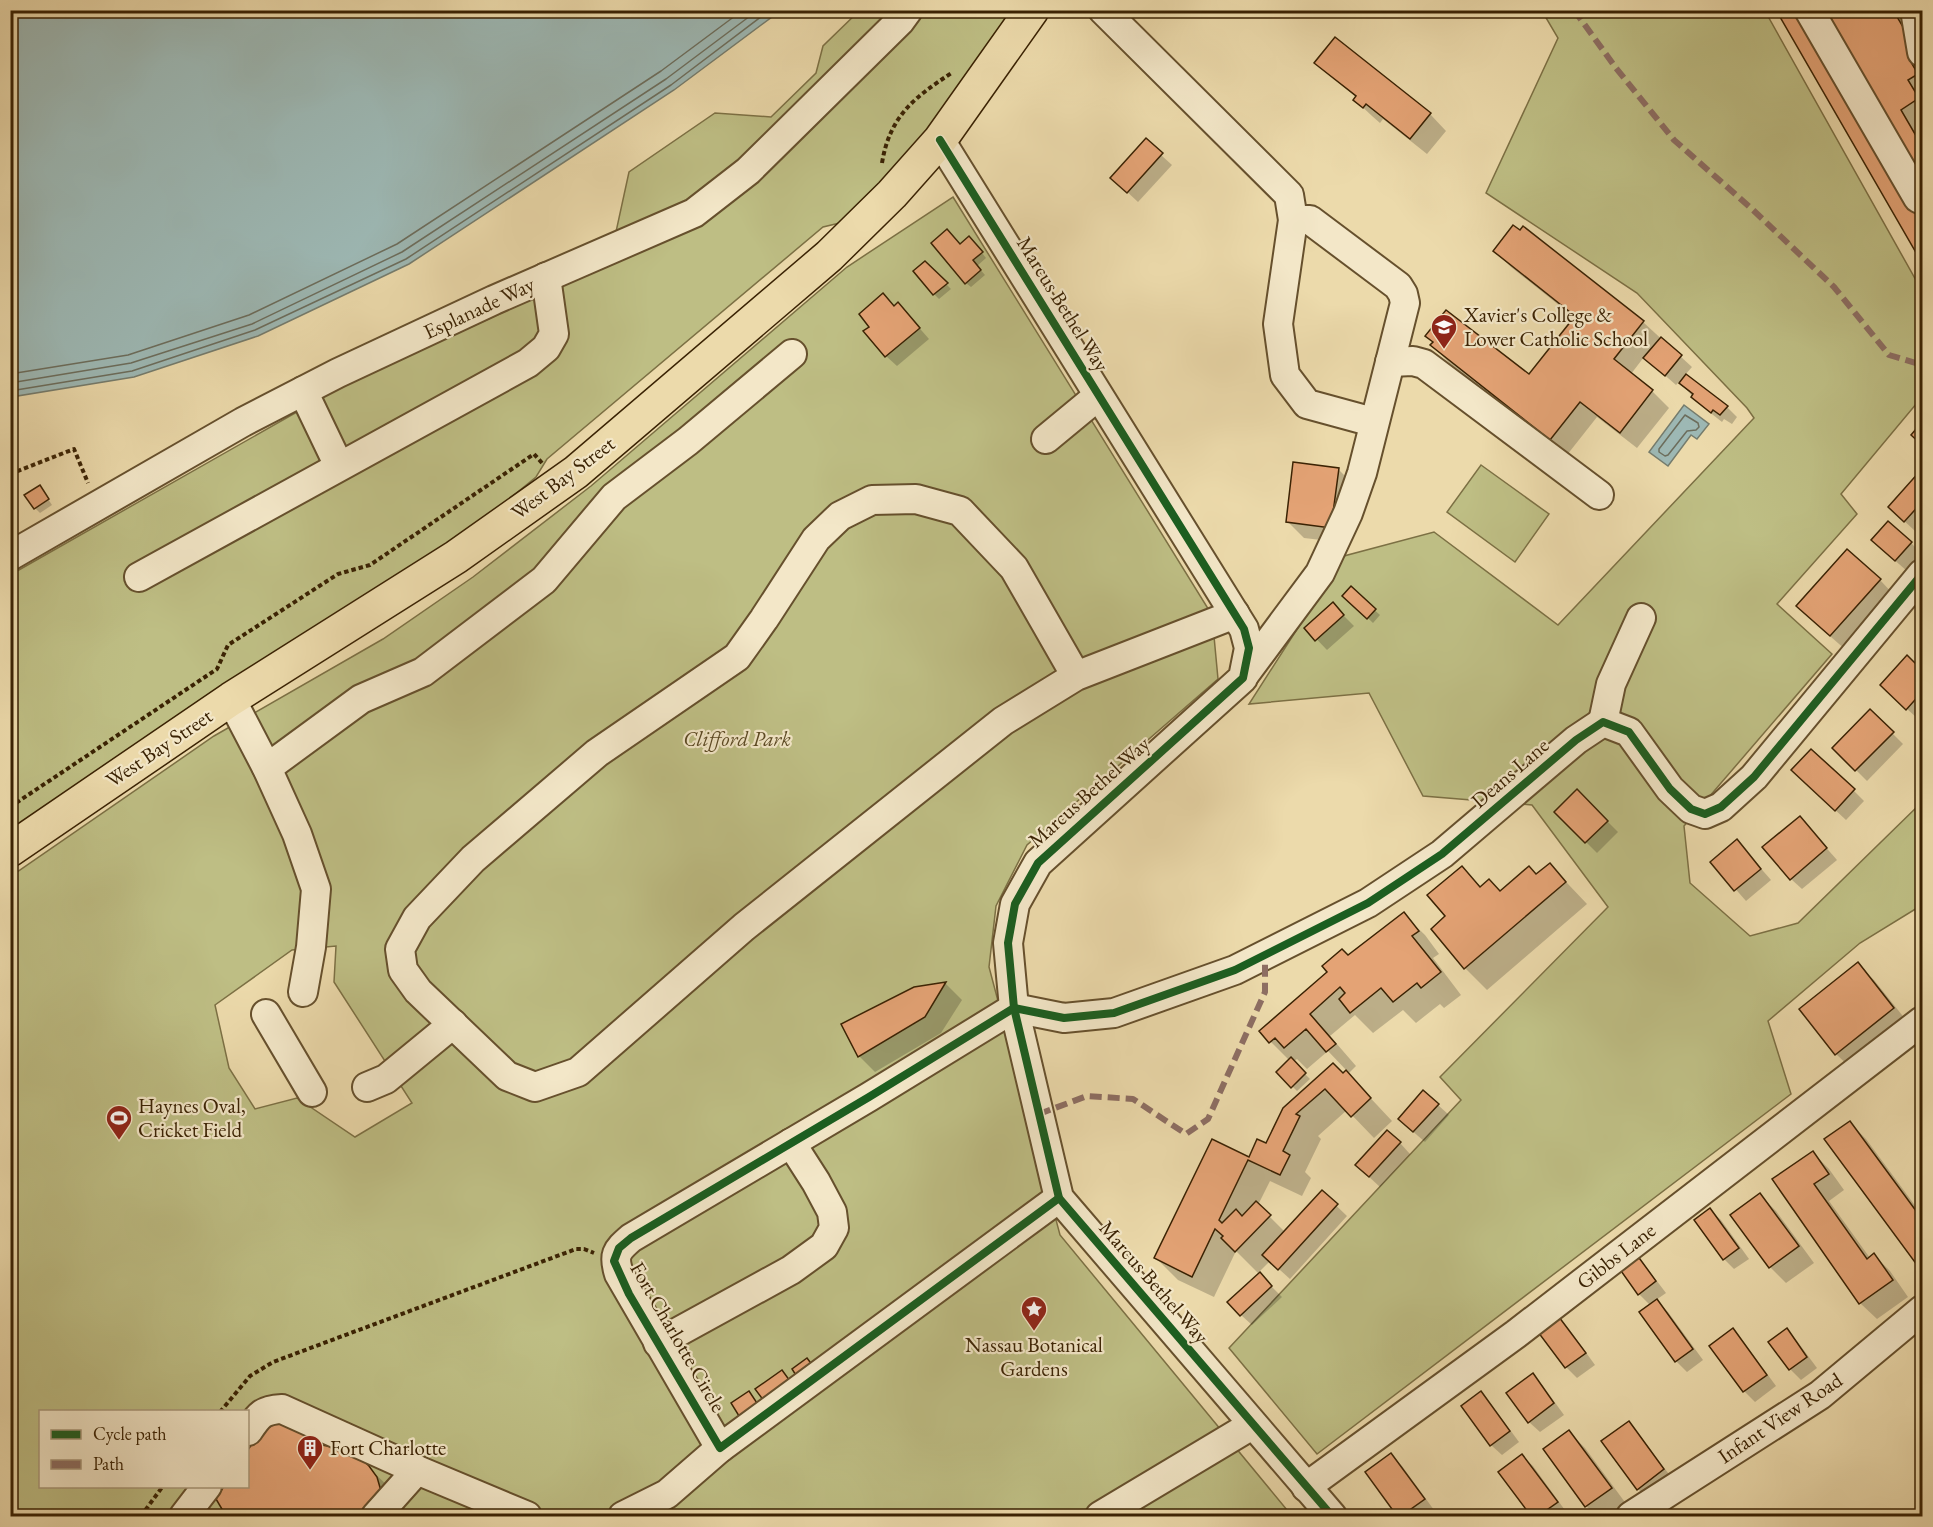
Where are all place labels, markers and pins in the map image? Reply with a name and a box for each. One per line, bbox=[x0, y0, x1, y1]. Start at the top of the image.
place label: Xavier's College & Lower Catholic School bbox=[1463, 301, 1648, 352]
school or university icon: Xavier's College & Lower Catholic School bbox=[1429, 312, 1459, 350]
place label: Haynes Oval, Cricket Field bbox=[138, 1092, 246, 1143]
sports icon: Haynes Oval, Cricket Field bbox=[104, 1103, 134, 1141]
place icon: Nassau Botanical Gardens bbox=[1019, 1294, 1049, 1332]
place label: Nassau Botanical Gardens bbox=[965, 1331, 1103, 1382]
building icon: Fort Charlotte bbox=[295, 1433, 325, 1471]
place label: Fort Charlotte bbox=[330, 1434, 446, 1461]

